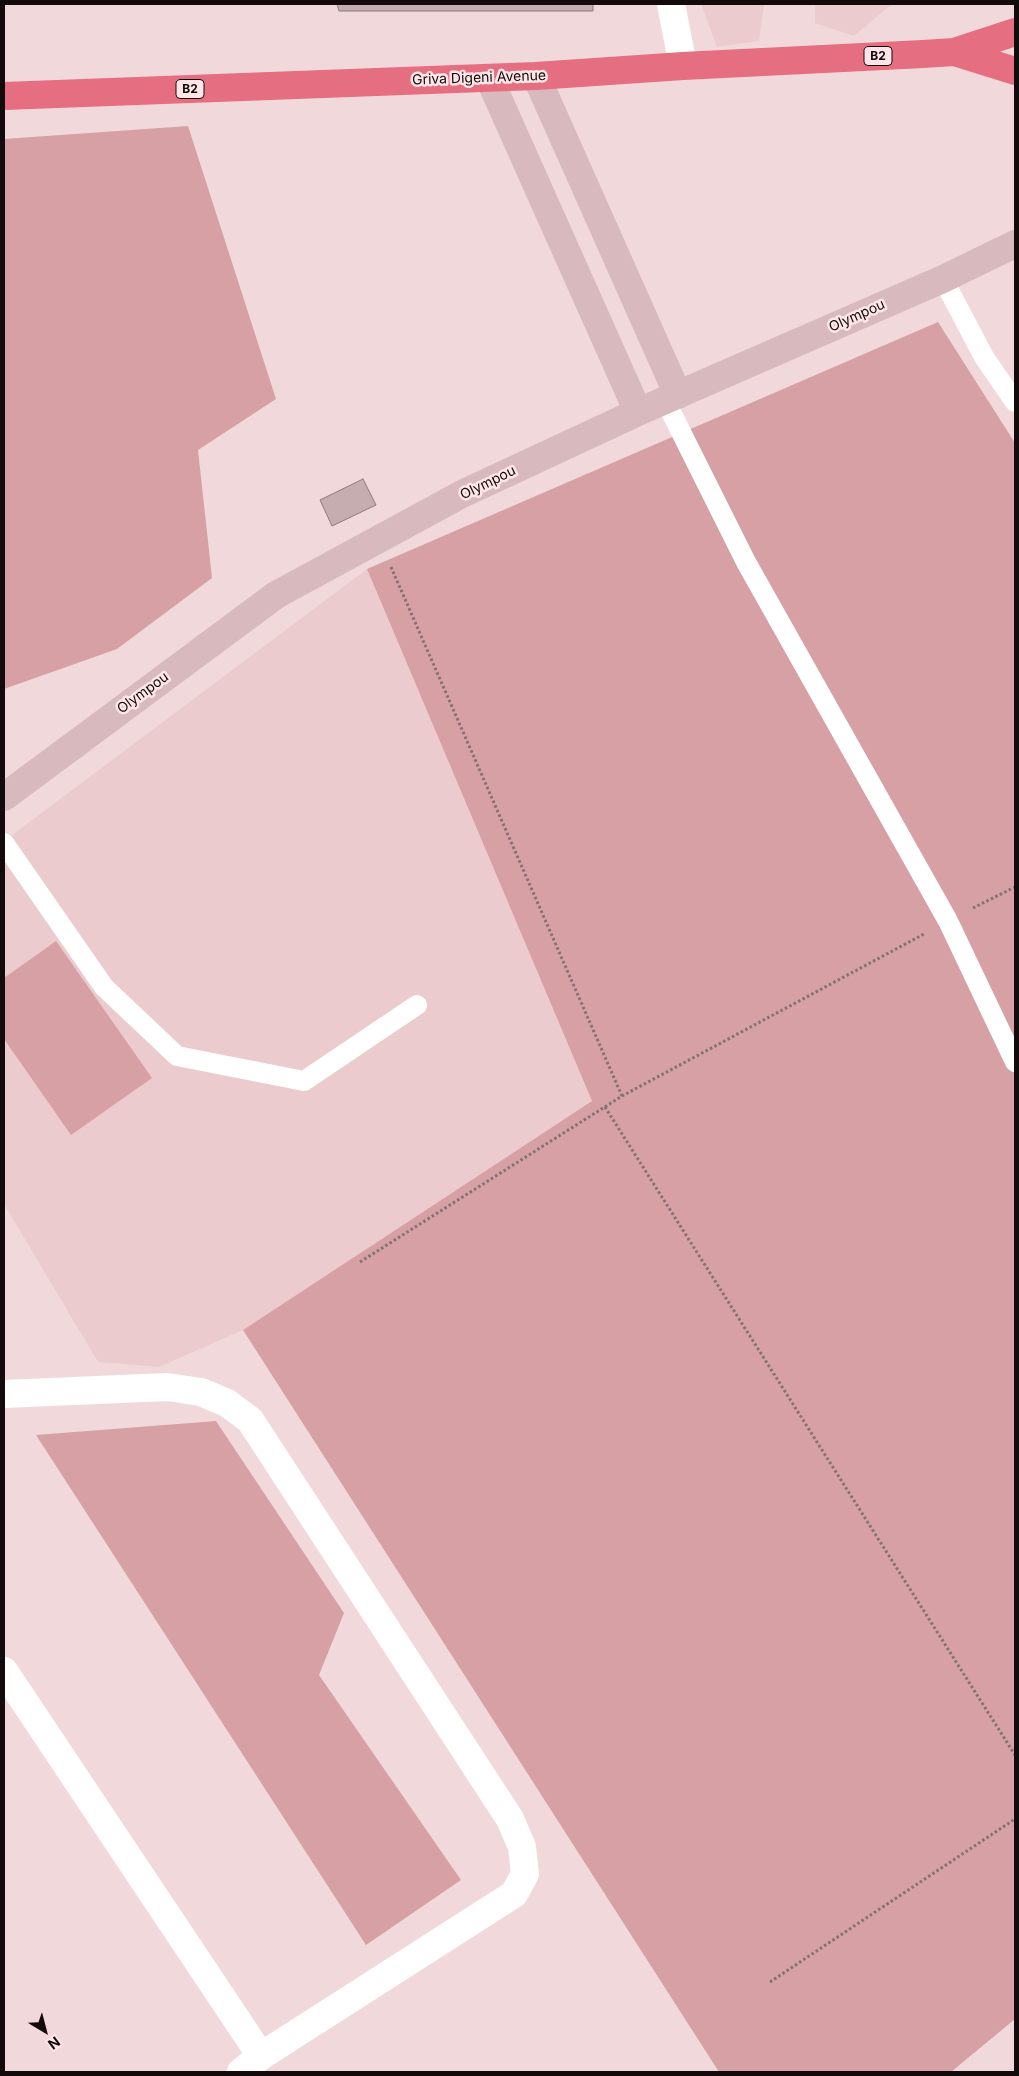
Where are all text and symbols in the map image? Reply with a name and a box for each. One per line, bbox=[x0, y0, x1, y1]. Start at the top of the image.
road number: B2 bbox=[864, 46, 892, 66]
street label: Griva Digeni Avenue bbox=[412, 67, 546, 89]
road number: B2 bbox=[176, 80, 204, 98]
street label: Olympou bbox=[826, 296, 888, 336]
street label: Olympou bbox=[458, 462, 518, 504]
street label: Olympou bbox=[114, 669, 172, 717]
north arrow bbox=[20, 2006, 70, 2056]
text: N bbox=[45, 2033, 64, 2053]

